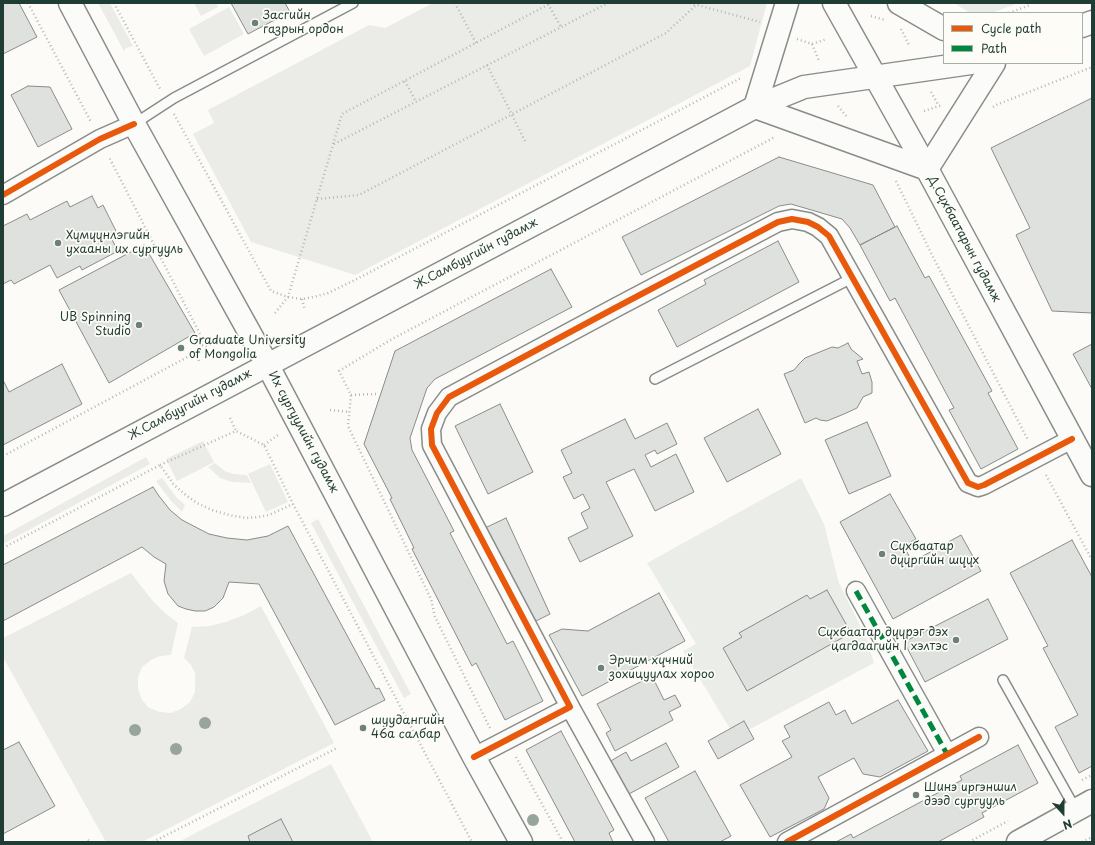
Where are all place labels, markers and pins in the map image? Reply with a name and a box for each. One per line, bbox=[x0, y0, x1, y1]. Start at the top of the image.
place label: Засгийн газрын ордон bbox=[263, 9, 344, 37]
marker: Засгийн газрын ордон bbox=[250, 18, 260, 28]
place label: Хүмүүнлэгийн ухааны их сургууль bbox=[66, 229, 183, 257]
marker: Хүмүүнлэгийн ухааны их сургууль bbox=[53, 238, 63, 248]
place label: UB Spinning Studio bbox=[60, 311, 131, 339]
marker: UB Spinning Studio bbox=[134, 320, 144, 330]
place label: Graduate University of Mongolia bbox=[189, 334, 306, 362]
marker: Graduate University of Mongolia bbox=[176, 343, 186, 353]
place label: Сүхбаатар дүүргийн шүүх bbox=[890, 540, 979, 568]
marker: Сүхбаатар дүүргийн шүүх bbox=[877, 549, 887, 559]
place label: Сүхбаатар дүүрэг дэх цагдаагийн I хэлтэс bbox=[817, 626, 948, 654]
marker: Сүхбаатар дүүрэг дэх цагдаагийн I хэлтэс bbox=[951, 635, 961, 645]
place label: Эрчим хүчний зохицуулах хороо bbox=[609, 654, 715, 682]
marker: Эрчим хүчний зохицуулах хороо bbox=[596, 663, 606, 673]
place label: шуудангийн 46а салбар bbox=[371, 714, 445, 742]
marker: шуудангийн 46а салбар bbox=[358, 723, 368, 733]
place label: Шинэ иргэншил дээд сургууль bbox=[924, 781, 1017, 809]
marker: Шинэ иргэншил дээд сургууль bbox=[911, 790, 921, 800]

